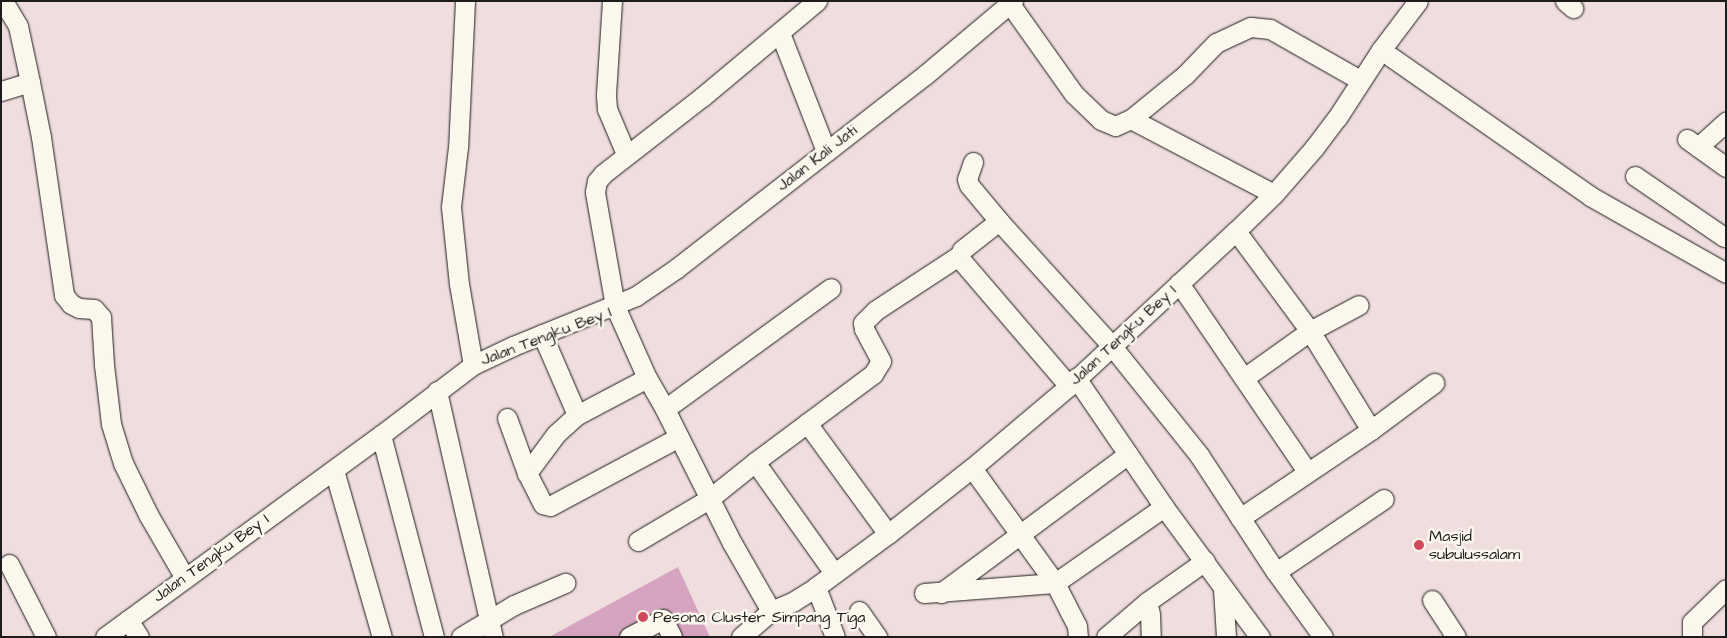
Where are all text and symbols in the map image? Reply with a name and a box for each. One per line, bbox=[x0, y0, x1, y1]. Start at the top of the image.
street label: Jalan Kali Jati bbox=[773, 121, 861, 195]
street label: Jalan Tengku Bey I bbox=[1066, 281, 1180, 389]
street label: Jalan Tengku Bey I bbox=[478, 302, 614, 370]
street label: Jalan Tengku Bey I bbox=[149, 510, 273, 606]
place label: Masjid subulussalam bbox=[1429, 526, 1520, 564]
marker: Masjid subulussalam bbox=[1413, 539, 1425, 551]
place label: Pesona Cluster Simpang Tiga bbox=[653, 607, 865, 627]
marker: Pesona Cluster Simpang Tiga bbox=[637, 611, 649, 623]

